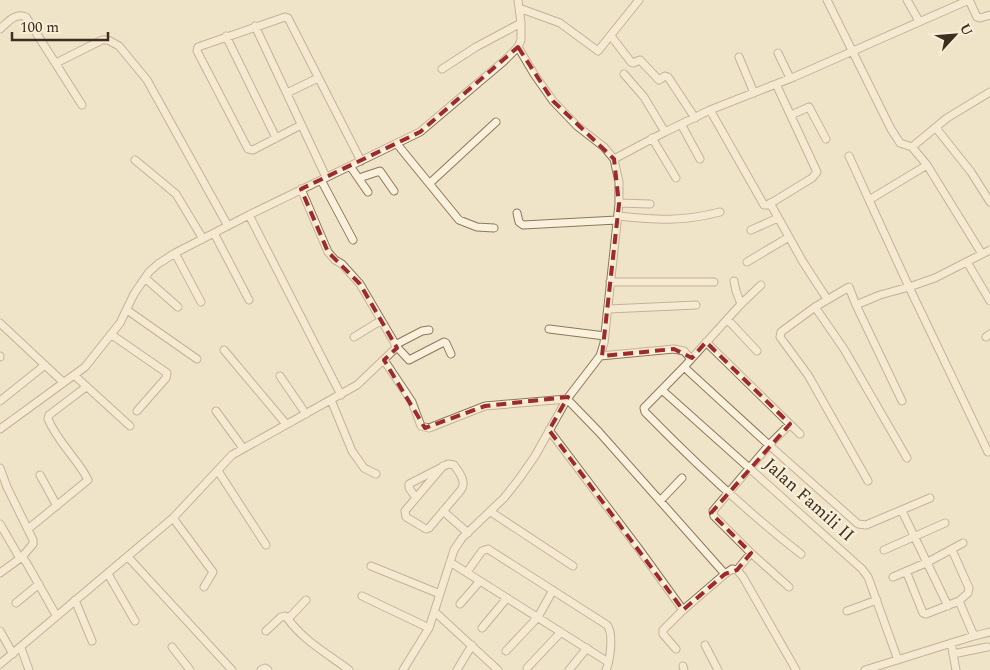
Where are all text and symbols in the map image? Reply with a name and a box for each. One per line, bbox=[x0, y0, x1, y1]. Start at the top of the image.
scale bar bbox=[12, 10, 109, 42]
north arrow bbox=[930, 10, 980, 60]
text: 100 m bbox=[20, 16, 59, 39]
text: U bbox=[954, 20, 978, 40]
street label: Jalan Famili II bbox=[758, 452, 860, 548]

